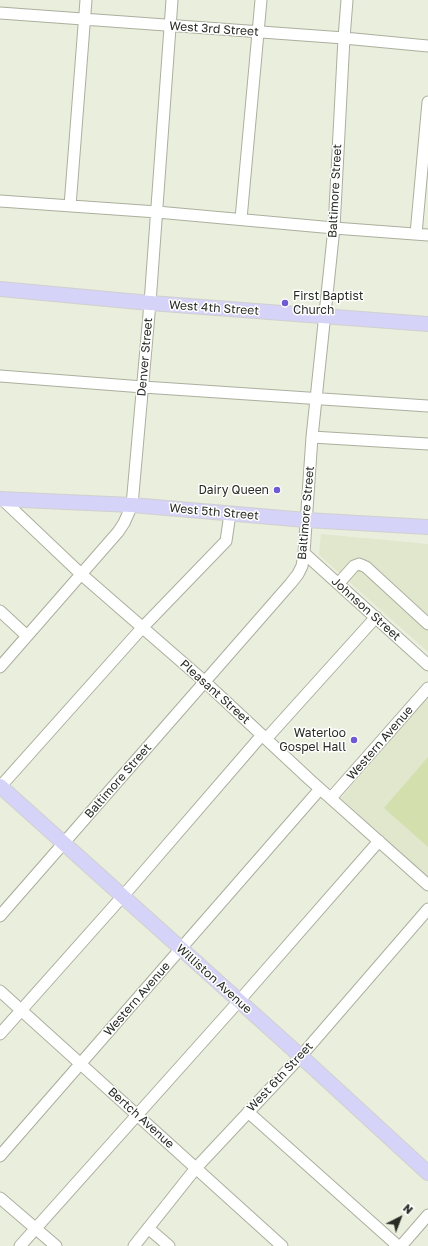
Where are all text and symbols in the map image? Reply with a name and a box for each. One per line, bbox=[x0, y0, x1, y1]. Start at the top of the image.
street label: West 3rd Street bbox=[169, 19, 259, 39]
street label: Baltimore Street bbox=[325, 144, 345, 238]
place label: First Baptist Church bbox=[293, 289, 364, 317]
street label: West 4th Street bbox=[169, 298, 259, 318]
marker: First Baptist Church bbox=[280, 298, 290, 308]
street label: Denver Street bbox=[134, 317, 156, 397]
street label: Baltimore Street bbox=[295, 465, 317, 561]
place label: Dairy Queen bbox=[198, 483, 269, 497]
marker: Dairy Queen bbox=[272, 485, 282, 495]
street label: West 5th Street bbox=[169, 501, 259, 523]
street label: Johnson Street bbox=[328, 574, 404, 644]
street label: Pleasant Street bbox=[177, 657, 253, 727]
street label: Western Avenue bbox=[344, 703, 416, 783]
place label: Waterloo Gospel Hall bbox=[279, 726, 346, 754]
marker: Waterloo Gospel Hall bbox=[349, 735, 359, 745]
street label: Baltimore Street bbox=[82, 741, 154, 821]
street label: Williston Avenue bbox=[173, 941, 255, 1017]
street label: Western Avenue bbox=[101, 959, 173, 1039]
street label: West 6th Street bbox=[244, 1039, 316, 1115]
street label: Bertch Avenue bbox=[105, 1085, 177, 1151]
north arrow bbox=[380, 1198, 420, 1238]
text: N bbox=[401, 1201, 416, 1216]

